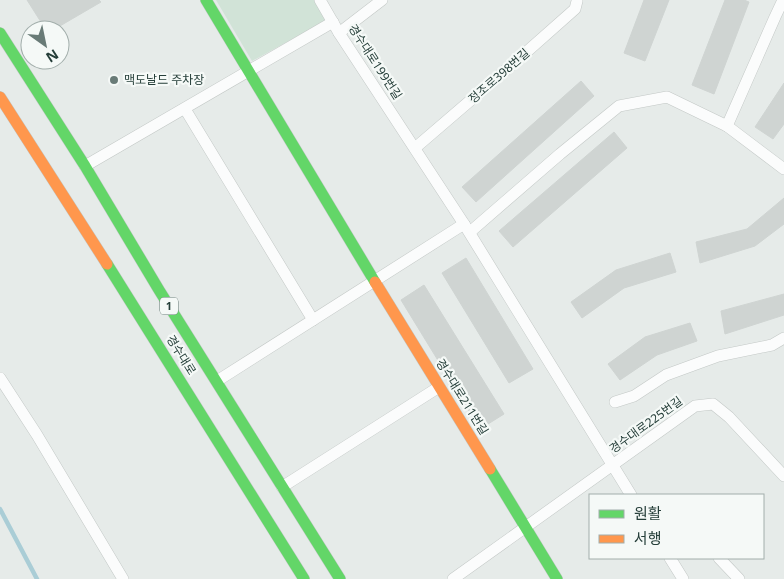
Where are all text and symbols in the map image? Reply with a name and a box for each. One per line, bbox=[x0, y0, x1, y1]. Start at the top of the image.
north arrow bbox=[20, 20, 70, 70]
street label: 경수대로199번길 bbox=[345, 21, 406, 103]
street label: 정조로398번길 bbox=[464, 44, 533, 107]
text: N bbox=[42, 45, 62, 67]
place label: 맥도날드 주차장 bbox=[124, 71, 204, 88]
marker: 맥도날드 주차장 bbox=[108, 74, 120, 86]
road number: 1 bbox=[160, 298, 178, 314]
street label: 경수대로 bbox=[163, 332, 200, 378]
street label: 경수대로211번길 bbox=[432, 355, 493, 438]
street label: 경수대로225번길 bbox=[606, 392, 686, 457]
legend bbox=[589, 494, 764, 559]
text: 원활 bbox=[634, 503, 662, 523]
text: 서행 bbox=[634, 528, 662, 548]

